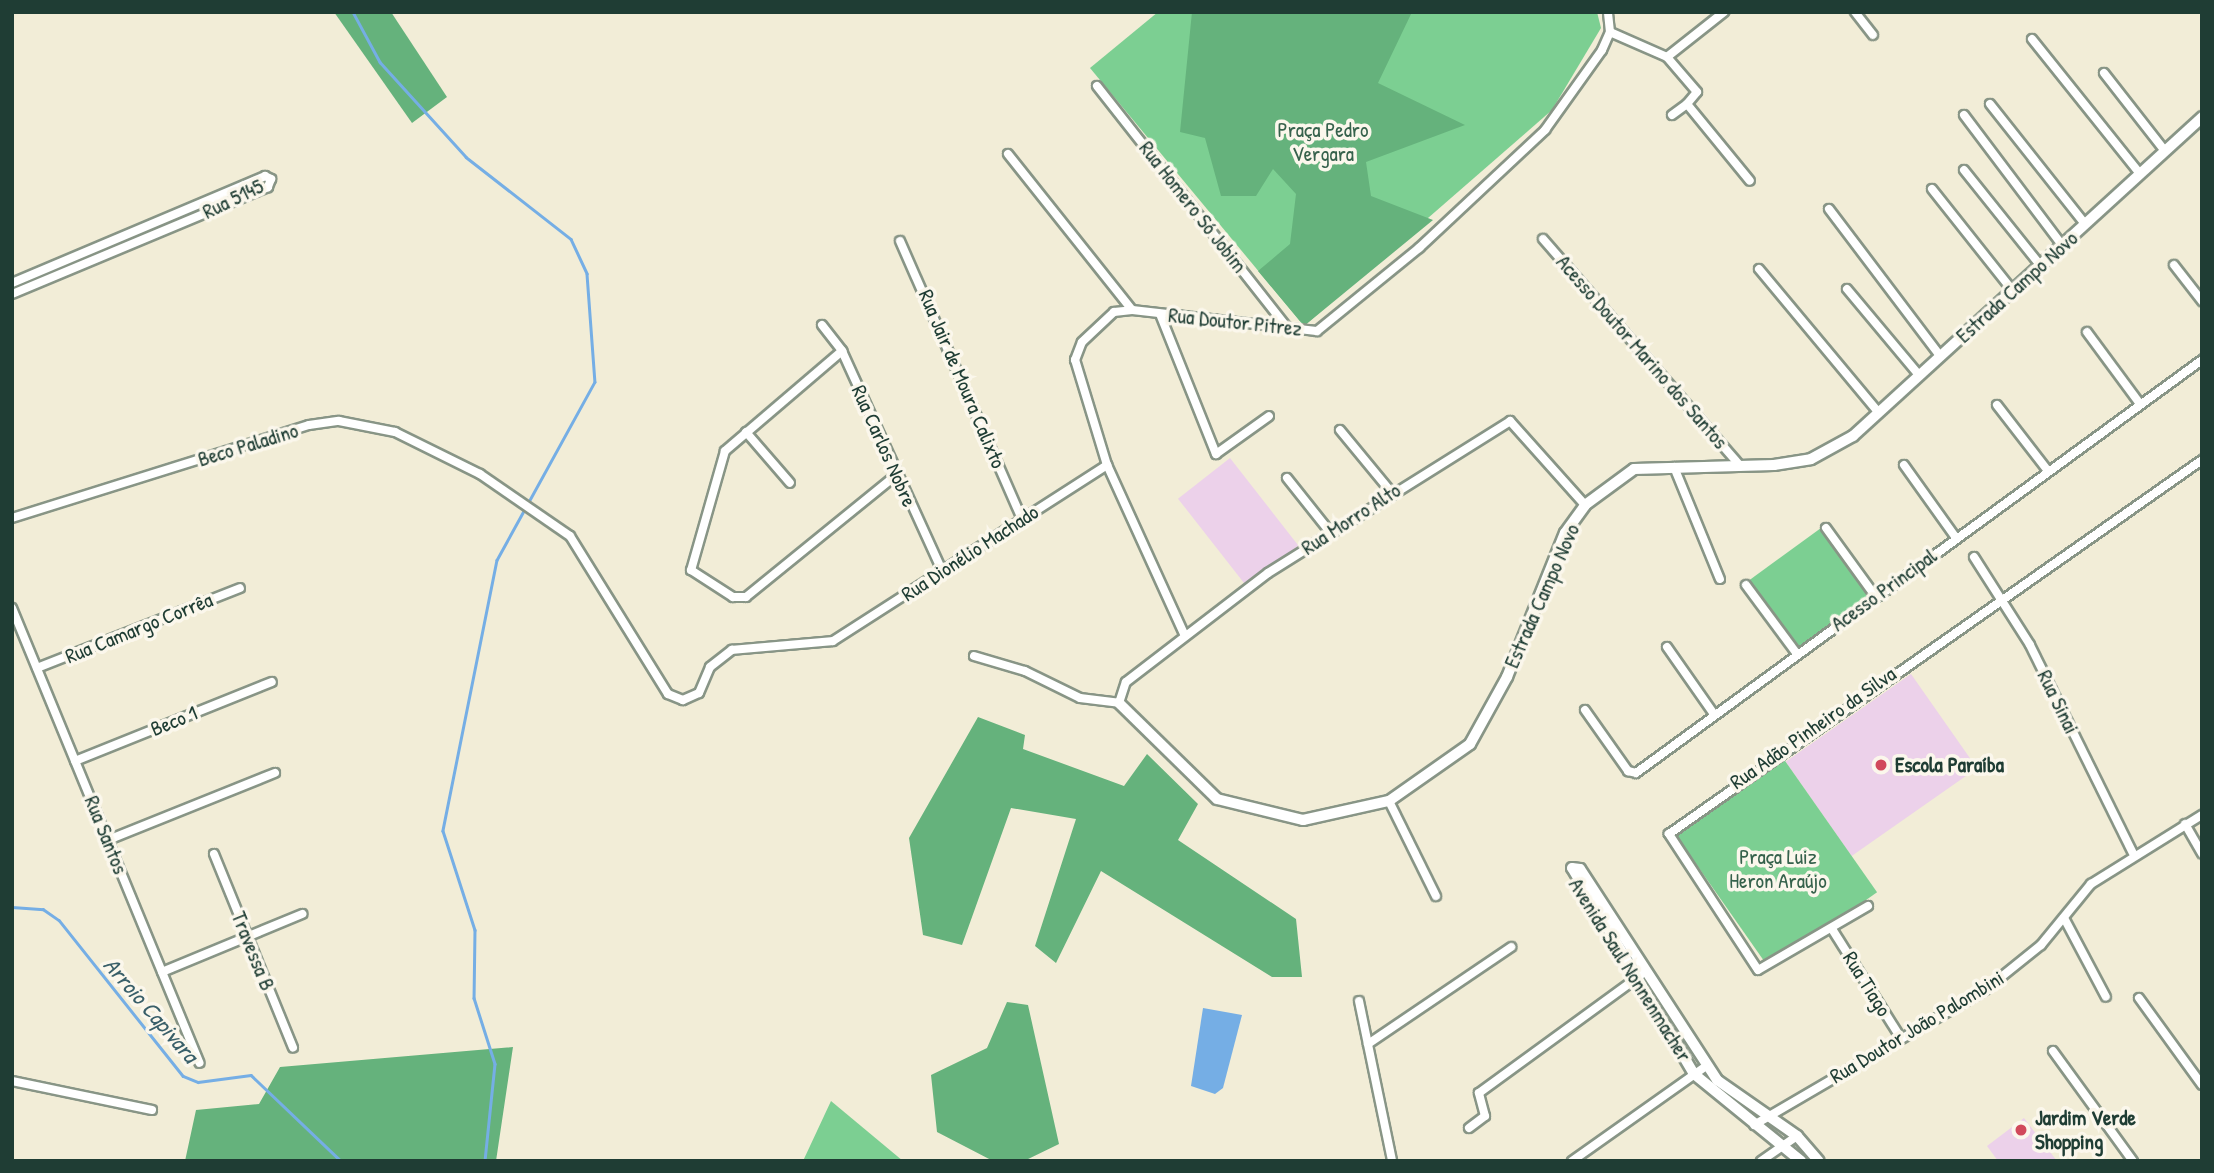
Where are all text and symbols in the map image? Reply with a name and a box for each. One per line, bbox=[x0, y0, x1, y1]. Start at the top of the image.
park label: Praça Pedro Vergara bbox=[1278, 117, 1368, 167]
street label: Rua Homero Só Jobim bbox=[1134, 136, 1252, 278]
street label: Rua 5145 bbox=[199, 174, 267, 224]
street label: Estrada Campo Novo bbox=[1951, 226, 2083, 348]
street label: Acesso Doutor Marino dos Santos bbox=[1551, 250, 1733, 454]
street label: Rua Jair de Moura Calixto bbox=[913, 286, 1011, 472]
street label: Rua Doutor Pitrez bbox=[1167, 302, 1303, 342]
street label: Rua Carlos Nobre bbox=[846, 381, 922, 511]
street label: Beco Paladino bbox=[195, 418, 301, 472]
street label: Rua Morro Alto bbox=[1297, 478, 1405, 560]
street label: Rua Dionélio Machado bbox=[897, 499, 1043, 607]
street label: Estrada Campo Novo bbox=[1499, 520, 1585, 672]
street label: Acesso Principal bbox=[1826, 543, 1942, 637]
street label: Rua Camargo Corrêa bbox=[62, 587, 216, 669]
street label: Rua Adão Pinheiro da Silva bbox=[1725, 661, 1901, 795]
street label: Rua Sinai bbox=[2032, 666, 2084, 738]
street label: Beco 1 bbox=[147, 700, 201, 742]
place label: Escola Paraíba bbox=[1895, 752, 2004, 778]
marker: Escola Paraíba bbox=[1873, 757, 1889, 773]
street label: Rua Santos bbox=[79, 792, 133, 878]
park label: Praça Luiz Heron Araújo bbox=[1729, 844, 1827, 894]
street label: Avenida Saul Nonnenmacher bbox=[1563, 874, 1697, 1066]
street label: Travessa B bbox=[226, 908, 280, 994]
street label: Rua Tiago bbox=[1837, 947, 1897, 1021]
water label: Arroio Capivara bbox=[98, 952, 204, 1068]
street label: Rua Doutor João Palombini bbox=[1825, 965, 2009, 1089]
place label: Jardim Verde Shopping bbox=[2035, 1105, 2136, 1155]
marker: Jardim Verde Shopping bbox=[2013, 1122, 2029, 1138]

